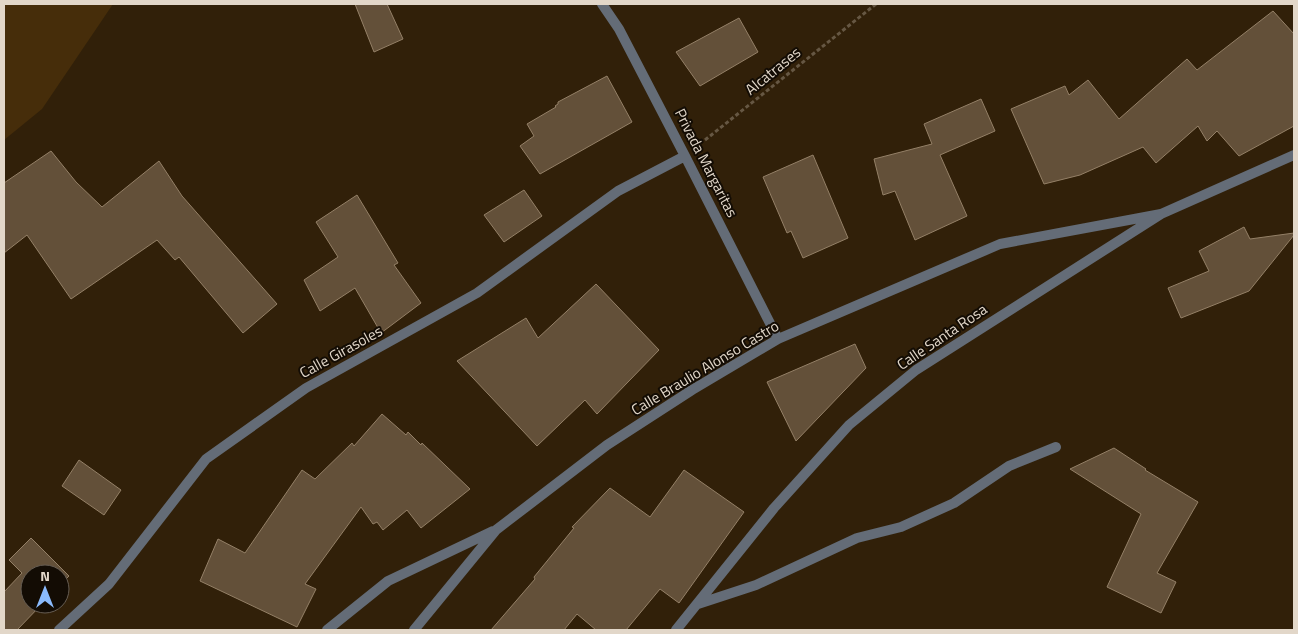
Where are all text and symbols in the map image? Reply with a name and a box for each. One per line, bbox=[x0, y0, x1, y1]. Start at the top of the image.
street label: Alcatrases bbox=[740, 41, 806, 100]
street label: Privada Margaritas bbox=[669, 104, 744, 221]
street label: Calle Santa Rosa bbox=[892, 297, 992, 375]
street label: Calle Braulio Alonso Castro bbox=[626, 314, 783, 421]
street label: Calle Girasoles bbox=[295, 319, 386, 384]
north arrow bbox=[20, 564, 70, 614]
text: N bbox=[40, 565, 50, 586]

